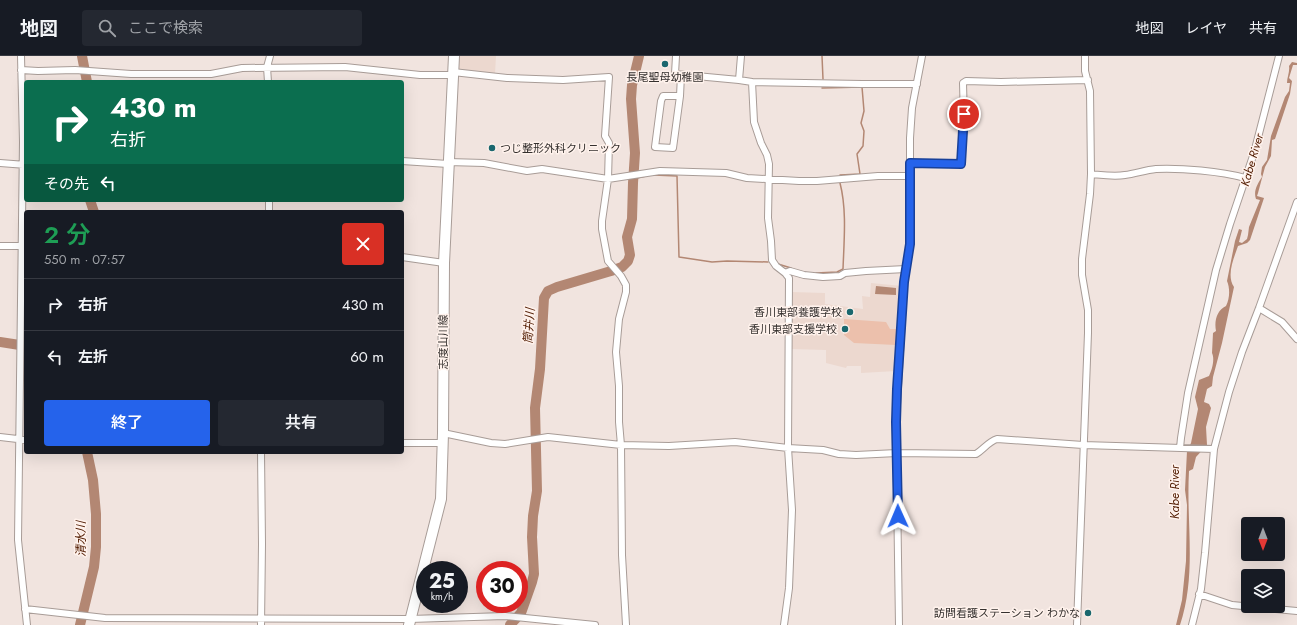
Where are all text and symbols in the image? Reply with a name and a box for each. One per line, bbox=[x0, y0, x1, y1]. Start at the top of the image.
search box bbox=[82, 10, 362, 46]
text: 地図 bbox=[20, 15, 58, 42]
icon: search bbox=[96, 17, 118, 39]
text: ここで検索 bbox=[128, 17, 203, 39]
text: 地図 bbox=[1135, 18, 1163, 38]
text: レイヤ bbox=[1185, 18, 1227, 38]
text: 共有 bbox=[1249, 18, 1277, 38]
marker: 長尾聖母幼稚園 bbox=[660, 59, 670, 69]
place label: 長尾聖母幼稚園 bbox=[627, 69, 704, 85]
text: 430 m bbox=[110, 87, 197, 128]
icon: right bbox=[44, 96, 96, 148]
pin bbox=[947, 97, 981, 131]
icon: arrive bbox=[953, 103, 975, 125]
text: 右折 bbox=[110, 127, 146, 153]
water label: Kabe River bbox=[1236, 131, 1268, 188]
place label: つじ整形外科クリニック bbox=[500, 140, 621, 156]
marker: つじ整形外科クリニック bbox=[487, 143, 497, 153]
icon: left bbox=[97, 172, 119, 194]
text: その先 bbox=[44, 173, 89, 195]
text: 2 分 bbox=[44, 217, 90, 252]
button: close bbox=[342, 223, 384, 265]
text: 550 m · 07:57 bbox=[44, 250, 125, 269]
icon: right bbox=[44, 294, 66, 316]
text: 右折 bbox=[78, 294, 108, 316]
text: 430 m bbox=[342, 294, 384, 316]
place label: 香川東部養護学校 bbox=[754, 304, 842, 320]
water label: 筒井川 bbox=[519, 305, 539, 345]
marker: 香川東部養護学校 bbox=[845, 307, 855, 317]
street label: 志度山川線 bbox=[435, 315, 451, 370]
place label: 香川東部支援学校 bbox=[749, 321, 837, 337]
marker: 香川東部支援学校 bbox=[840, 324, 850, 334]
icon: left bbox=[44, 346, 66, 368]
text: 左折 bbox=[78, 346, 108, 368]
text: 60 m bbox=[350, 346, 384, 368]
button: 終了 bbox=[44, 400, 210, 446]
button: 共有 bbox=[218, 400, 384, 446]
water label: Kabe River bbox=[1166, 464, 1184, 519]
position arrow bbox=[877, 495, 919, 537]
north arrow bbox=[1241, 517, 1285, 561]
map controls bbox=[1241, 517, 1285, 613]
water label: 清水川 bbox=[72, 519, 90, 557]
speed limit sign: 30 bbox=[476, 561, 528, 613]
text: 25 bbox=[429, 567, 455, 596]
button: layers bbox=[1241, 569, 1285, 613]
text: km/h bbox=[431, 589, 453, 604]
place label: 訪問看護ステーション わかな bbox=[934, 605, 1080, 621]
marker: 訪問看護ステーション わかな bbox=[1083, 608, 1093, 618]

